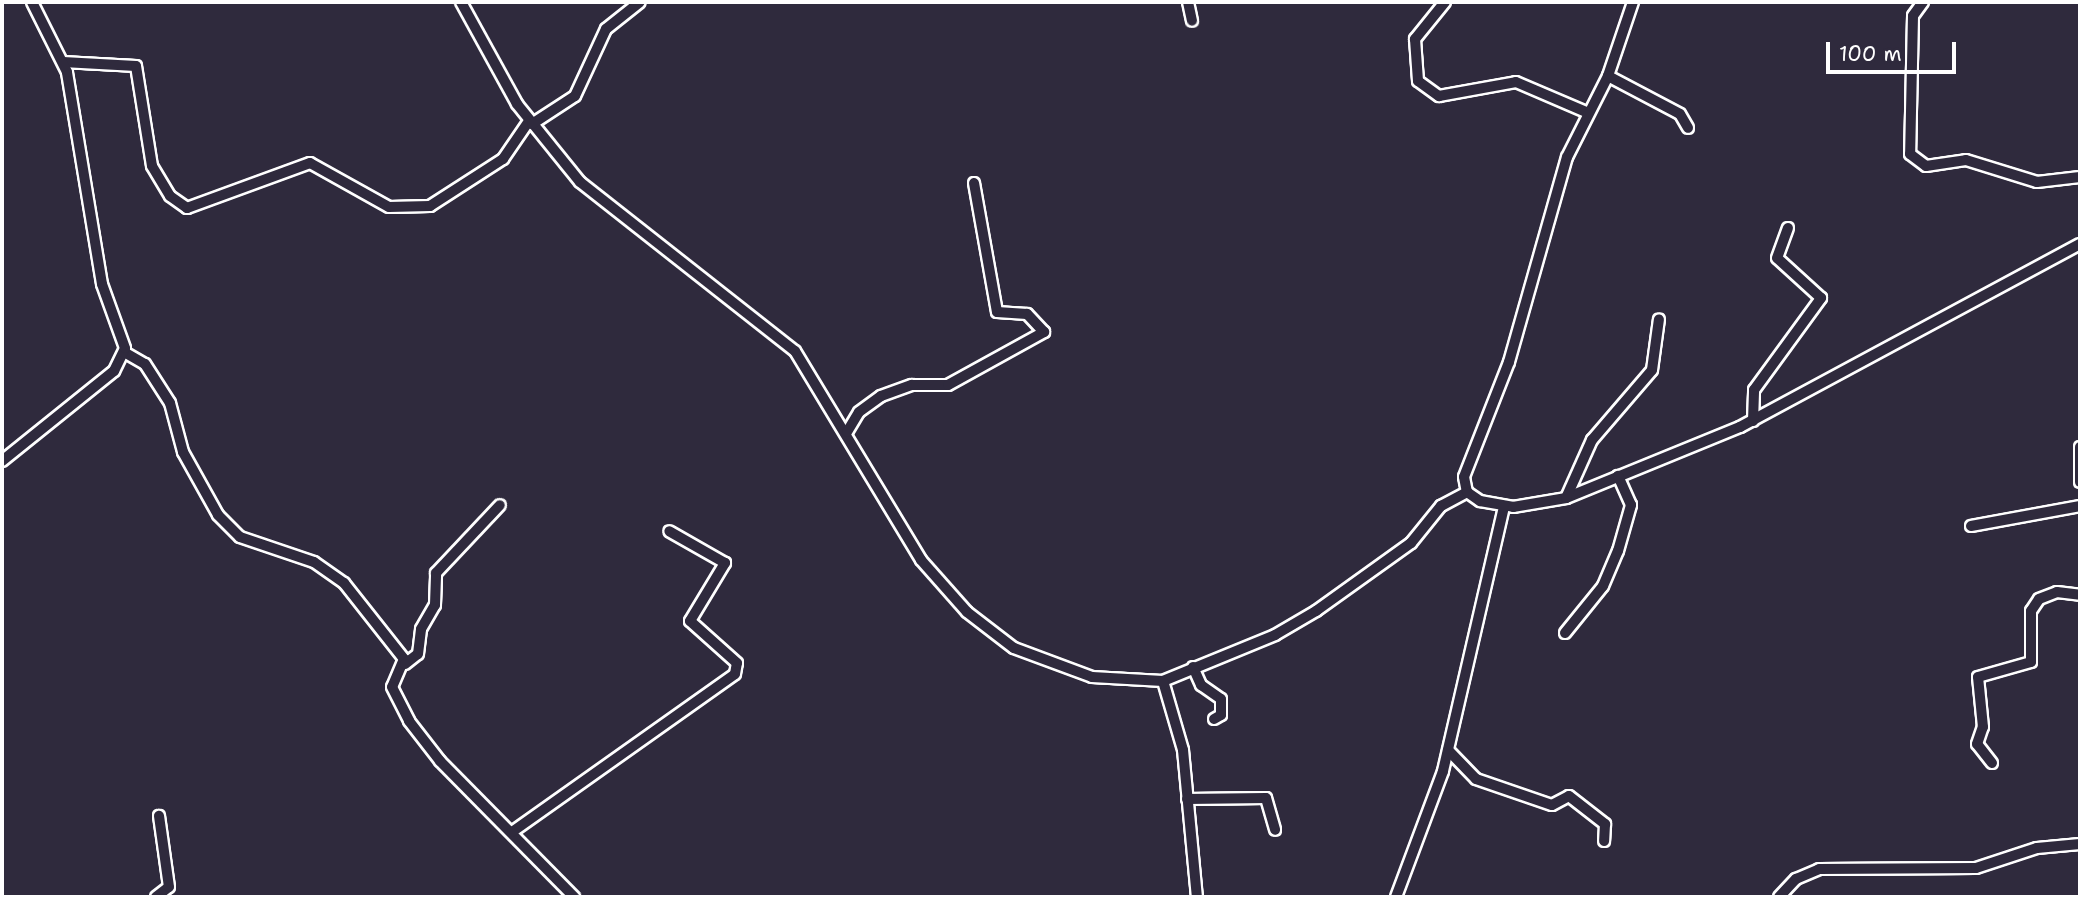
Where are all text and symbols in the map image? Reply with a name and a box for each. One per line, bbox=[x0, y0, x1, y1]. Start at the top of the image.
scale bar bbox=[1830, 28, 1960, 72]
text: 100 m bbox=[1839, 40, 1902, 68]

